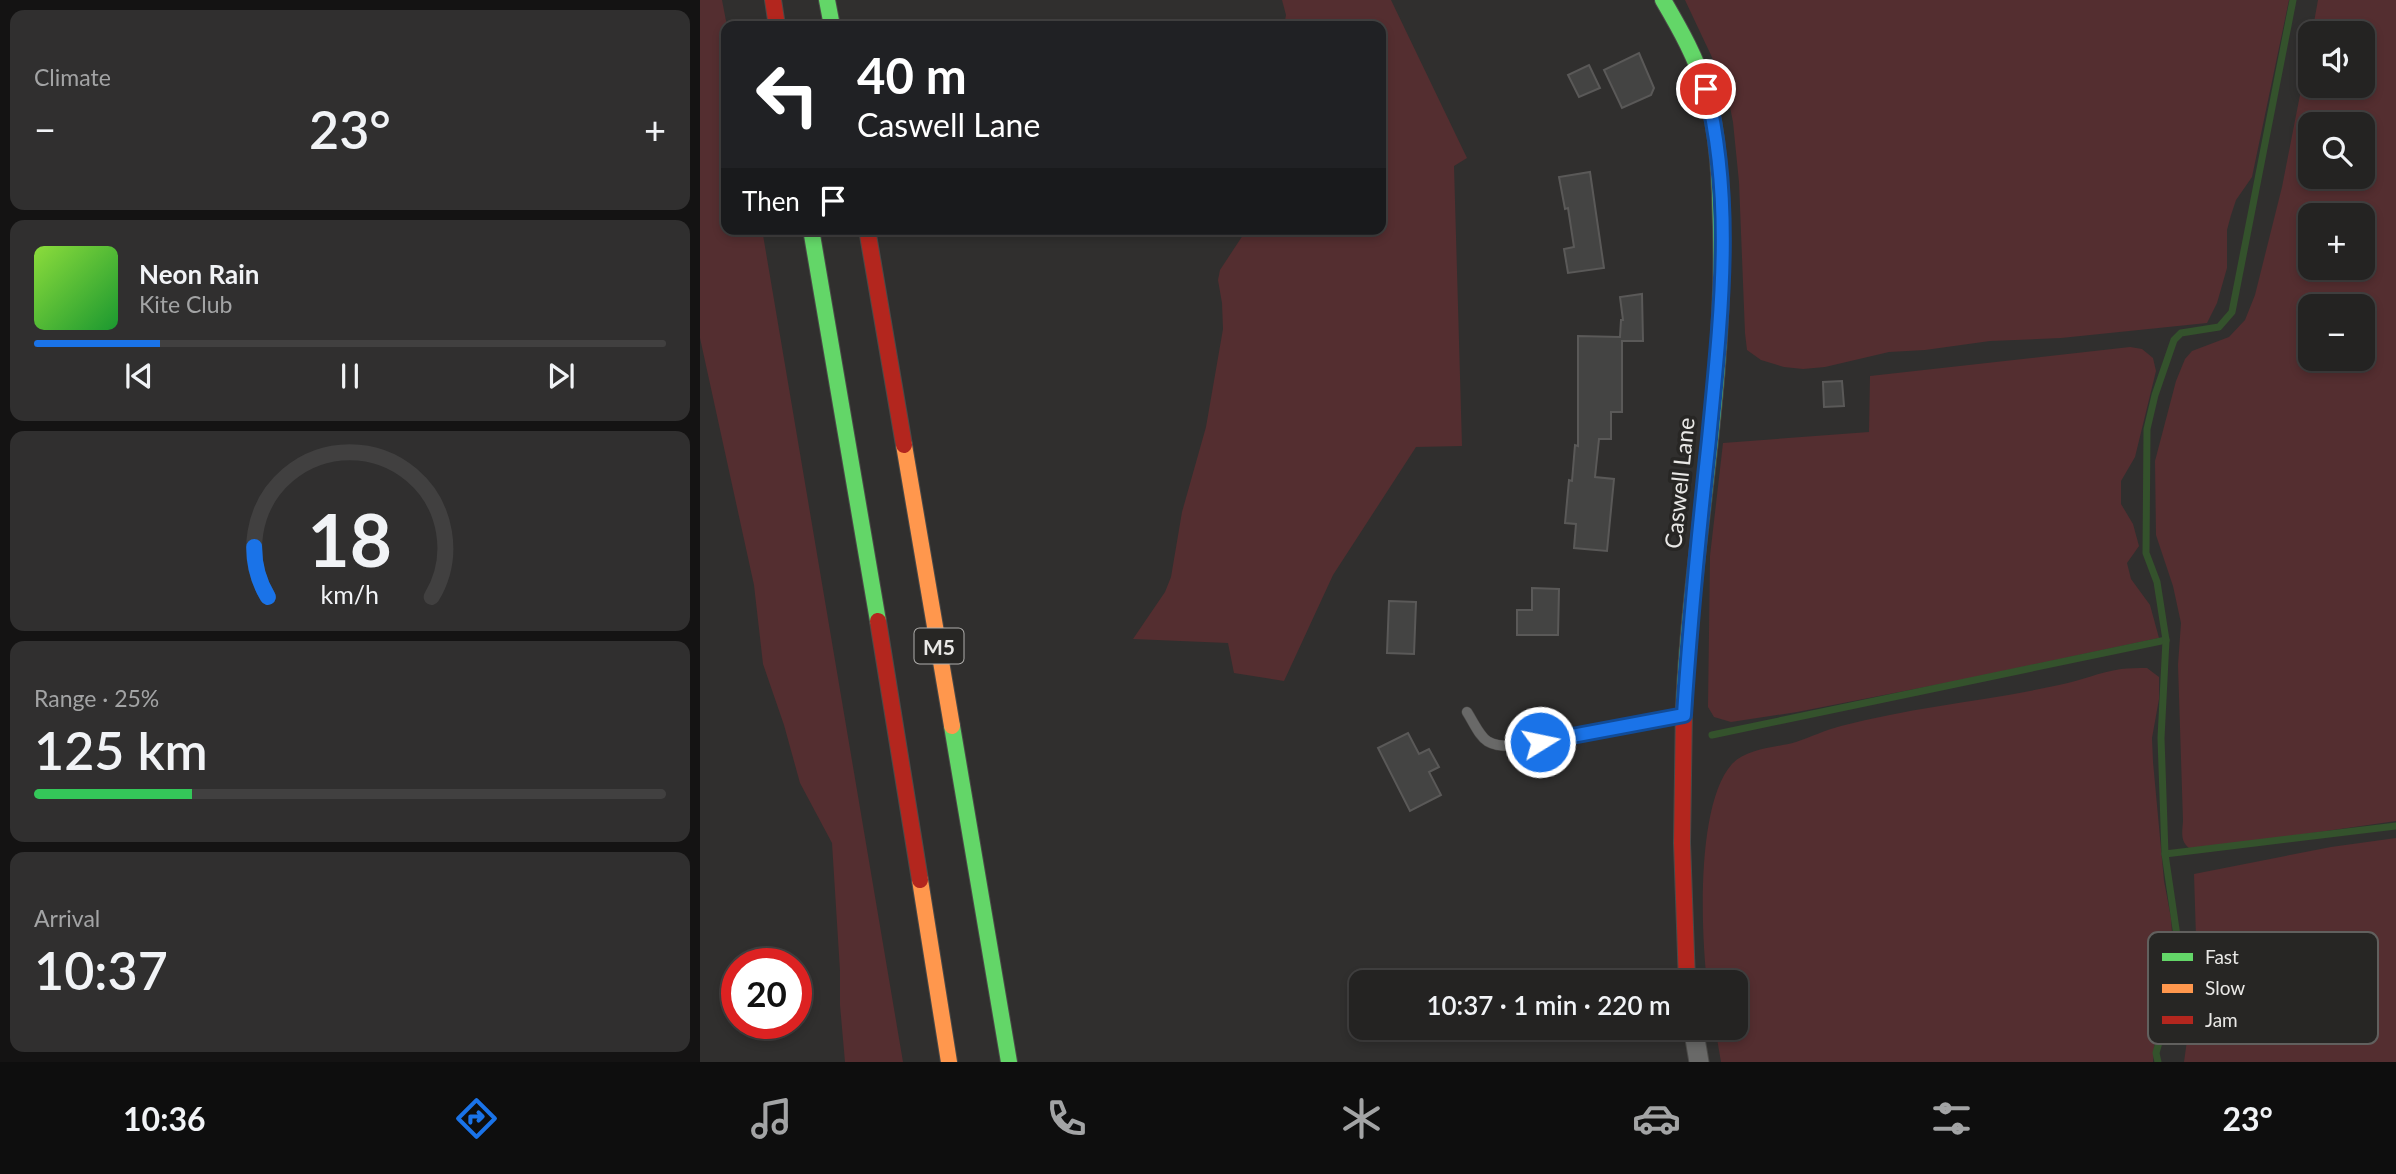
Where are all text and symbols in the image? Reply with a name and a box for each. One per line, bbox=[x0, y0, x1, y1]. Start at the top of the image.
map controls bbox=[2298, 21, 2375, 371]
button: sound bbox=[2298, 21, 2375, 98]
text: 40 m bbox=[857, 46, 967, 104]
icon: left bbox=[742, 49, 833, 140]
pin bbox=[1676, 59, 1736, 119]
text: Climate bbox=[34, 63, 111, 91]
icon: arrive bbox=[1687, 70, 1725, 108]
text: 23° bbox=[309, 98, 391, 160]
text: Caswell Lane bbox=[857, 105, 1040, 144]
text: − bbox=[34, 106, 56, 152]
text: + bbox=[644, 106, 666, 152]
button: search bbox=[2298, 112, 2375, 189]
icon: arrive bbox=[814, 182, 852, 220]
text: Then bbox=[742, 185, 800, 217]
button: + bbox=[2298, 203, 2375, 280]
text: Neon Rain bbox=[139, 258, 259, 290]
text: Kite Club bbox=[139, 290, 232, 318]
button: − bbox=[2298, 294, 2375, 371]
icon: previous bbox=[120, 357, 158, 395]
icon: pause bbox=[331, 357, 369, 395]
icon: next bbox=[542, 357, 580, 395]
street label: Caswell Lane bbox=[1658, 416, 1700, 550]
text: 18 bbox=[308, 495, 392, 583]
text: km/h bbox=[321, 579, 379, 609]
road number: M5 bbox=[915, 628, 964, 664]
text: Range · 25% bbox=[34, 684, 159, 712]
position arrow bbox=[1503, 705, 1577, 779]
text: 125 km bbox=[34, 719, 208, 781]
text: Arrival bbox=[34, 904, 100, 932]
legend bbox=[2148, 932, 2378, 1044]
text: 10:37 bbox=[34, 939, 168, 1001]
text: Fast bbox=[2205, 945, 2239, 968]
speed limit sign: 20 bbox=[721, 948, 812, 1039]
text: Slow bbox=[2205, 976, 2245, 999]
text: 10:37 · 1 min · 220 m bbox=[1426, 989, 1671, 1021]
text: Jam bbox=[2205, 1008, 2238, 1031]
icon: directions bbox=[452, 1094, 501, 1143]
icon: music bbox=[747, 1094, 796, 1143]
icon: phone bbox=[1042, 1094, 1091, 1143]
icon: climate bbox=[1337, 1094, 1386, 1143]
icon: car bbox=[1632, 1094, 1681, 1143]
icon: filters bbox=[1927, 1094, 1976, 1143]
text: 10:36 bbox=[123, 1099, 206, 1138]
text: 23° bbox=[2222, 1099, 2273, 1138]

